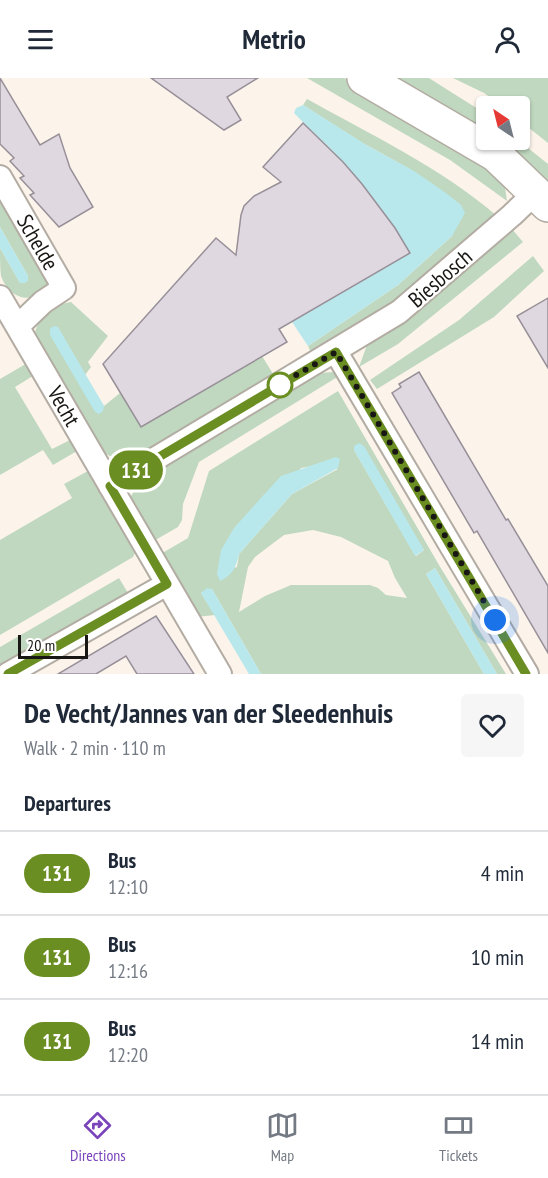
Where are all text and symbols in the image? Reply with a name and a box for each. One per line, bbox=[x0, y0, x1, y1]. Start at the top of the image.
text: Metrio bbox=[242, 22, 306, 56]
icon: menu bbox=[24, 23, 57, 56]
icon: person bbox=[491, 23, 524, 56]
north arrow bbox=[476, 96, 530, 150]
map controls bbox=[476, 96, 530, 150]
street label: Schelde bbox=[11, 209, 65, 275]
street label: Biesbosch bbox=[402, 243, 478, 313]
unlabelled marker bbox=[267, 372, 293, 398]
street label: Vecht bbox=[41, 380, 87, 431]
line badge: 131 bbox=[102, 450, 170, 490]
text: 131 bbox=[121, 457, 151, 484]
your location bbox=[480, 605, 510, 635]
scale bar bbox=[18, 632, 88, 660]
text: 20 m bbox=[27, 635, 55, 655]
text: De Vecht/Jannes van der Sleedenhuis bbox=[24, 694, 393, 731]
button: heart bbox=[461, 694, 524, 757]
text: Walk · 2 min · 110 m bbox=[24, 735, 166, 761]
text: Departures bbox=[24, 789, 111, 817]
text: Bus bbox=[108, 846, 136, 874]
text: 4 min bbox=[481, 859, 524, 887]
text: 131 bbox=[42, 860, 72, 887]
text: 12:10 bbox=[108, 874, 148, 900]
text: Bus bbox=[108, 930, 136, 958]
text: 10 min bbox=[471, 943, 524, 971]
text: 131 bbox=[42, 944, 72, 971]
text: 12:16 bbox=[108, 958, 148, 984]
text: Bus bbox=[108, 1014, 136, 1042]
text: 14 min bbox=[471, 1027, 524, 1055]
text: 131 bbox=[42, 1028, 72, 1055]
text: 12:20 bbox=[108, 1042, 148, 1068]
tab: Directions bbox=[70, 1109, 126, 1165]
tab: Map bbox=[266, 1109, 299, 1165]
tab: Tickets bbox=[439, 1109, 478, 1165]

